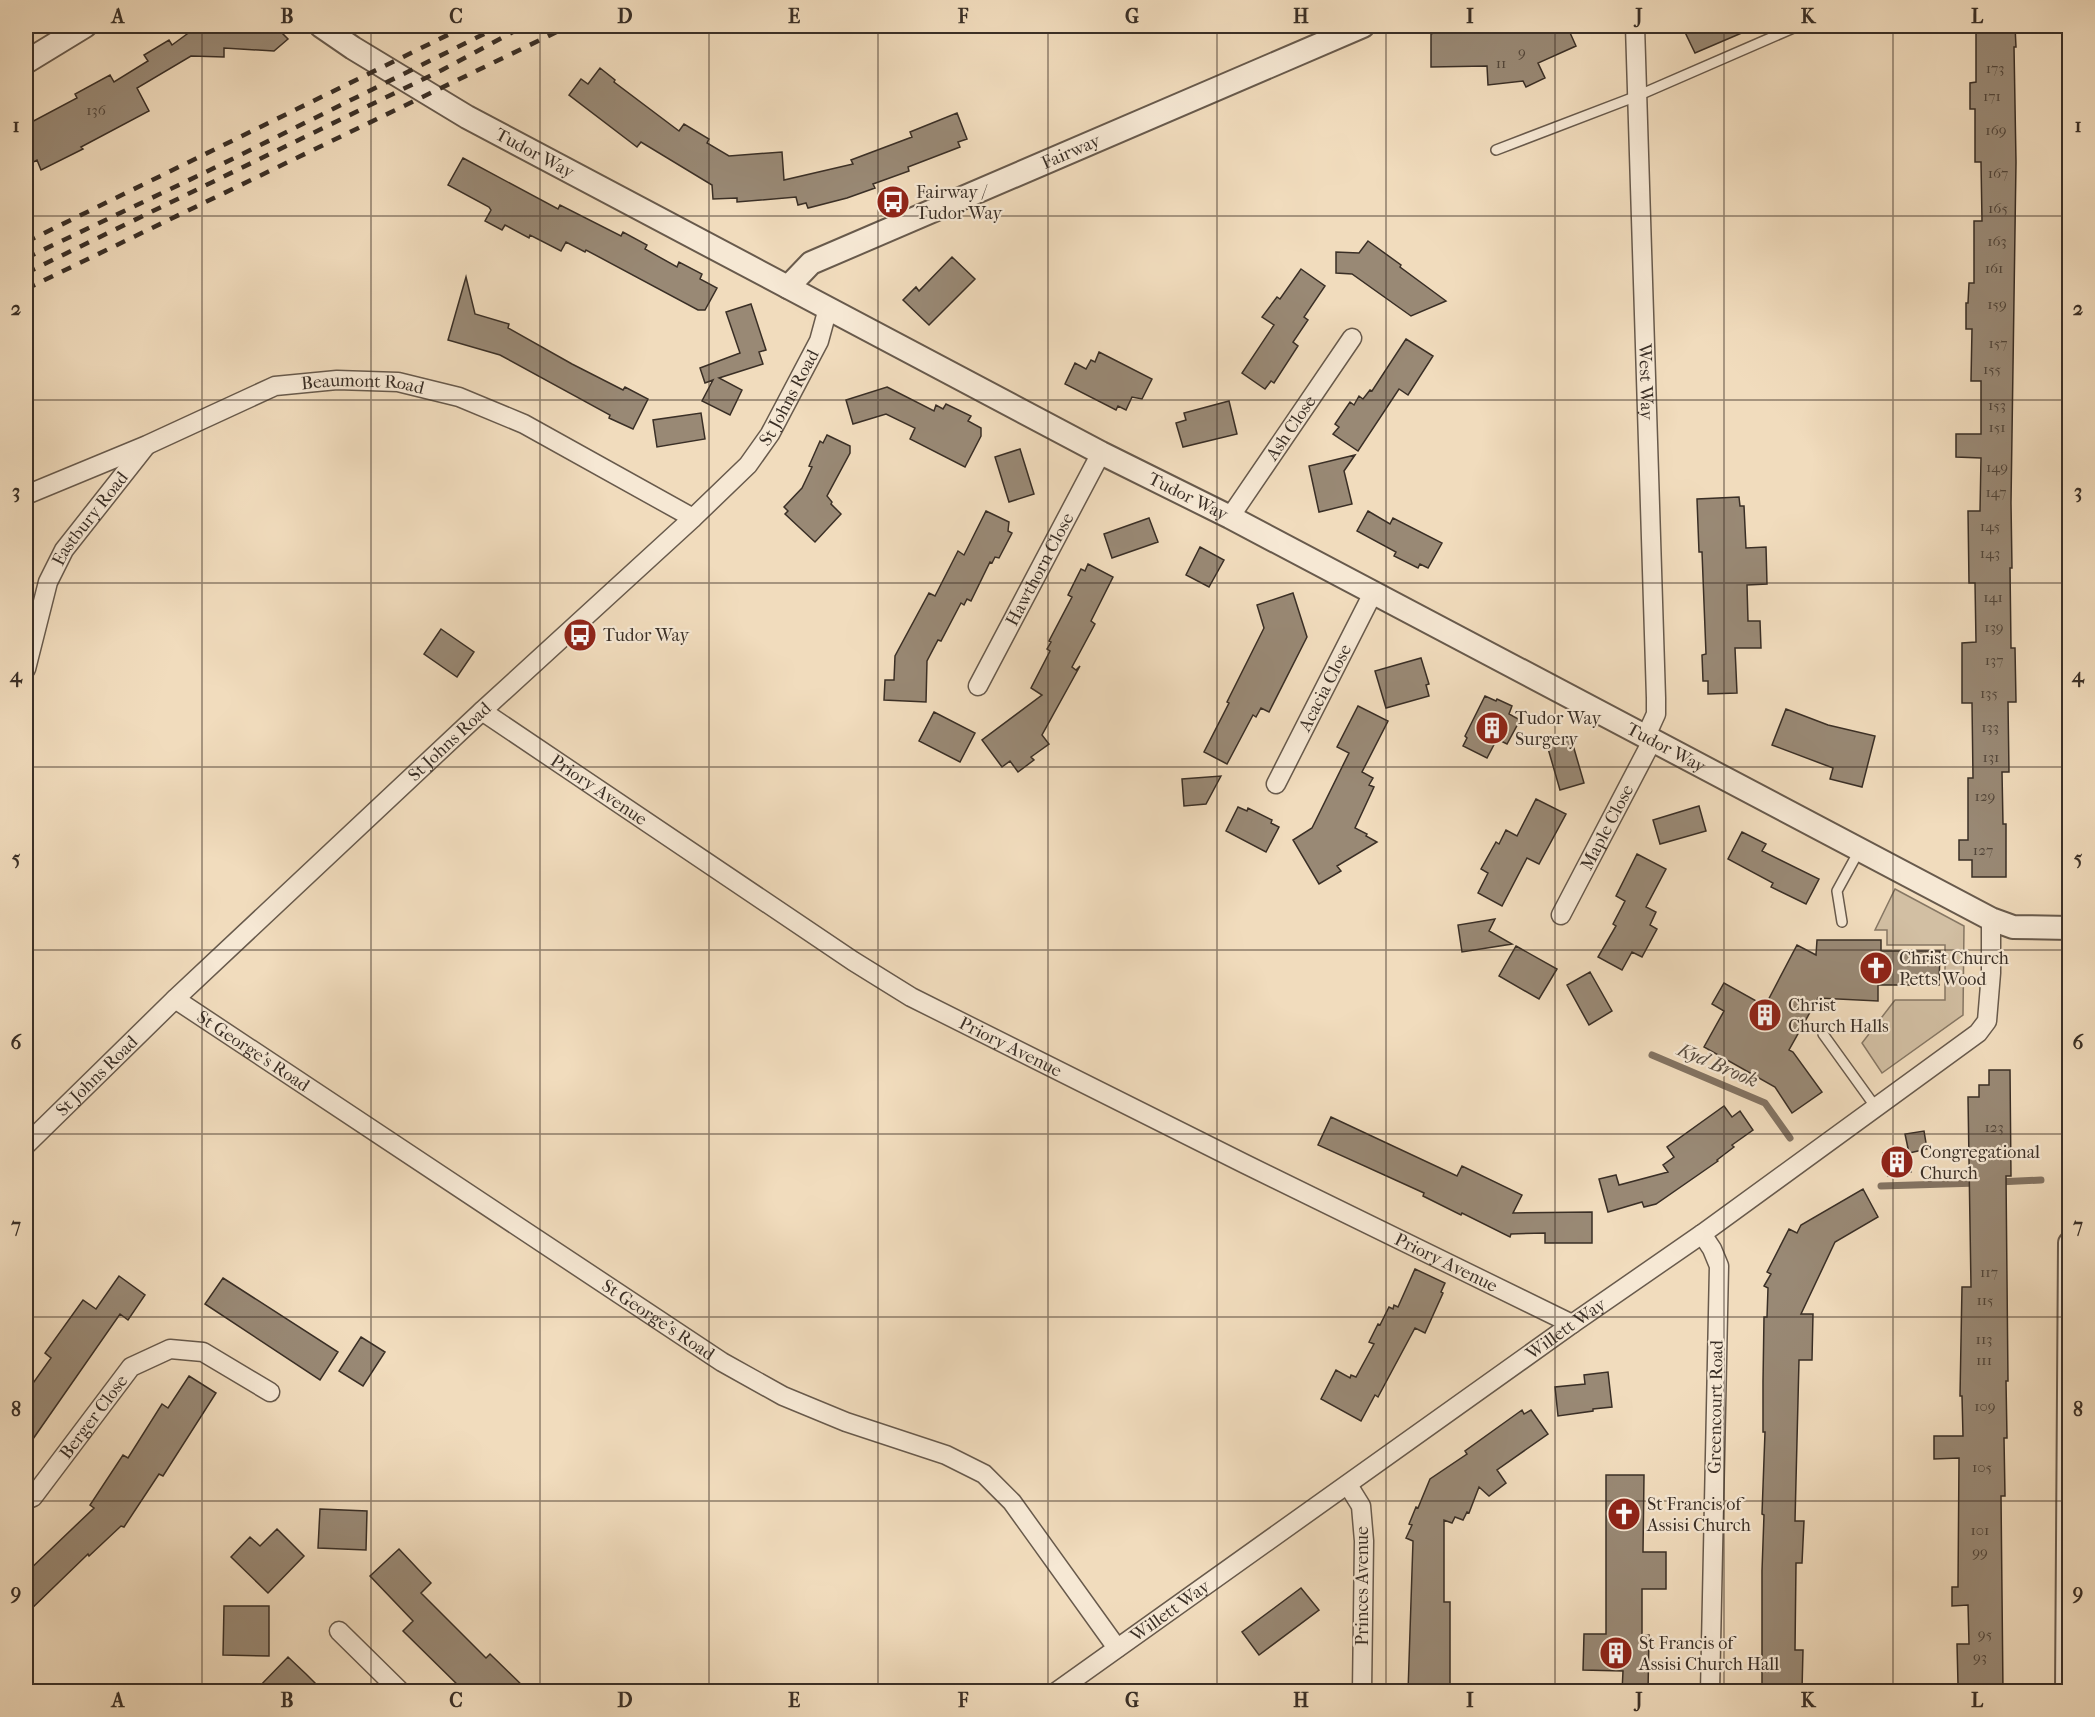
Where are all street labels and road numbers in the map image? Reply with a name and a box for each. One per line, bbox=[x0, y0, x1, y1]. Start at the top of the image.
street label: Tudor Way bbox=[492, 124, 579, 183]
street label: Fairway bbox=[1038, 129, 1105, 173]
street label: West Way bbox=[1634, 342, 1658, 422]
street label: St Johns Road bbox=[754, 346, 823, 450]
street label: Beaumont Road bbox=[300, 369, 427, 399]
street label: Ash Close bbox=[1261, 391, 1320, 465]
street label: Eastbury Road bbox=[47, 467, 132, 569]
street label: Tudor Way bbox=[1145, 468, 1233, 525]
street label: Hawthorn Close bbox=[1001, 509, 1078, 629]
street label: Acacia Close bbox=[1294, 640, 1356, 736]
street label: St Johns Road bbox=[404, 697, 496, 785]
street label: Tudor Way bbox=[1623, 718, 1711, 778]
street label: Priory Avenue bbox=[547, 750, 651, 830]
street label: Maple Close bbox=[1576, 781, 1638, 874]
street label: St George's Road bbox=[193, 1006, 314, 1096]
street label: Priory Avenue bbox=[956, 1012, 1065, 1081]
street label: St Johns Road bbox=[51, 1031, 142, 1120]
street label: Priory Avenue bbox=[1391, 1228, 1501, 1296]
street label: St George's Road bbox=[598, 1275, 719, 1365]
street label: Willett Way bbox=[1521, 1293, 1611, 1364]
street label: Greencourt Road bbox=[1704, 1340, 1728, 1474]
street label: Berger Close bbox=[55, 1371, 132, 1463]
street label: Princes Avenue bbox=[1352, 1526, 1373, 1646]
street label: Willett Way bbox=[1125, 1575, 1215, 1647]

